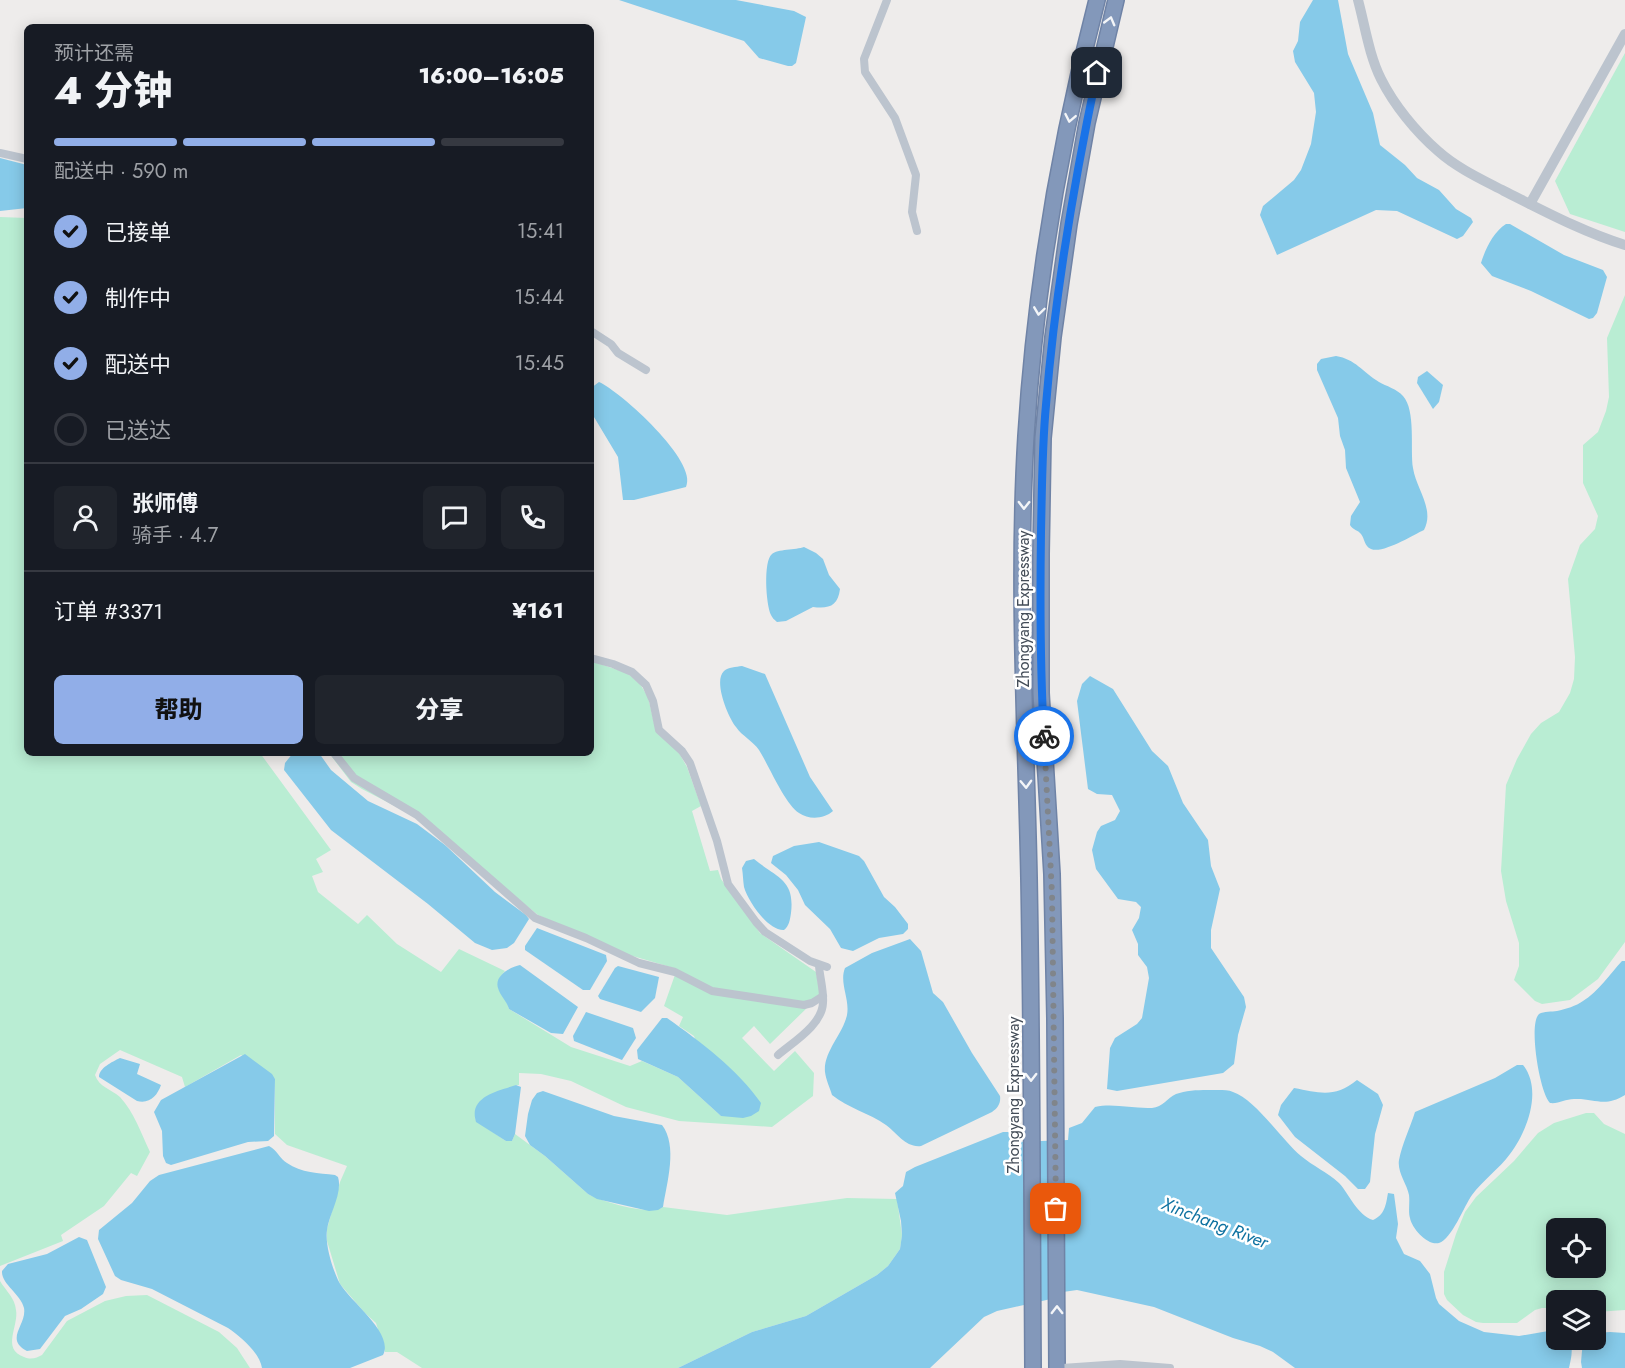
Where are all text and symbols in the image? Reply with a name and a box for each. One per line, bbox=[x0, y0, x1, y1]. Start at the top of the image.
one-way arrow bbox=[1103, 16, 1115, 27]
text: 预计还需 bbox=[54, 39, 134, 68]
pin bbox=[1071, 47, 1122, 98]
icon: home bbox=[1080, 56, 1113, 89]
text: 16:00–16:05 bbox=[418, 59, 564, 91]
text: 4 分钟 bbox=[54, 62, 172, 119]
one-way arrow bbox=[1064, 113, 1077, 123]
text: 配送中 · 590 m bbox=[54, 157, 188, 186]
icon: check bbox=[54, 215, 87, 248]
text: 已接单 bbox=[105, 216, 171, 248]
text: 15:41 bbox=[517, 217, 564, 246]
icon: check bbox=[54, 281, 87, 314]
text: 制作中 bbox=[105, 282, 171, 314]
text: 15:44 bbox=[514, 283, 564, 312]
one-way arrow bbox=[1033, 306, 1045, 315]
icon: check bbox=[54, 347, 87, 380]
text: 配送中 bbox=[105, 348, 171, 380]
text: 15:45 bbox=[515, 349, 564, 378]
text: 已送达 bbox=[105, 414, 171, 446]
button: person bbox=[54, 486, 117, 549]
button: chat bbox=[423, 486, 486, 549]
button: phone bbox=[501, 486, 564, 549]
text: 张师傅 bbox=[132, 487, 198, 519]
one-way arrow bbox=[1018, 501, 1030, 510]
text: 骑手 · 4.7 bbox=[132, 521, 218, 550]
street label: Zhongyang Expressway bbox=[1012, 530, 1035, 687]
text: ¥161 bbox=[512, 594, 564, 626]
text: 订单 #3371 bbox=[54, 595, 163, 627]
button: 帮助 bbox=[54, 675, 303, 744]
button: 分享 bbox=[315, 675, 564, 744]
courier bbox=[1014, 706, 1074, 766]
icon: bike bbox=[1028, 720, 1061, 753]
one-way arrow bbox=[1019, 779, 1032, 788]
street label: Zhongyang Expressway bbox=[1002, 1016, 1025, 1173]
one-way arrow bbox=[1025, 1073, 1037, 1082]
pin bbox=[1030, 1183, 1081, 1234]
water label: Xinchang River bbox=[1157, 1190, 1273, 1256]
icon: bag bbox=[1039, 1192, 1072, 1225]
map controls bbox=[1546, 1218, 1606, 1350]
button: locate bbox=[1546, 1218, 1606, 1278]
button: layers bbox=[1546, 1290, 1606, 1350]
one-way arrow bbox=[1051, 1305, 1063, 1314]

